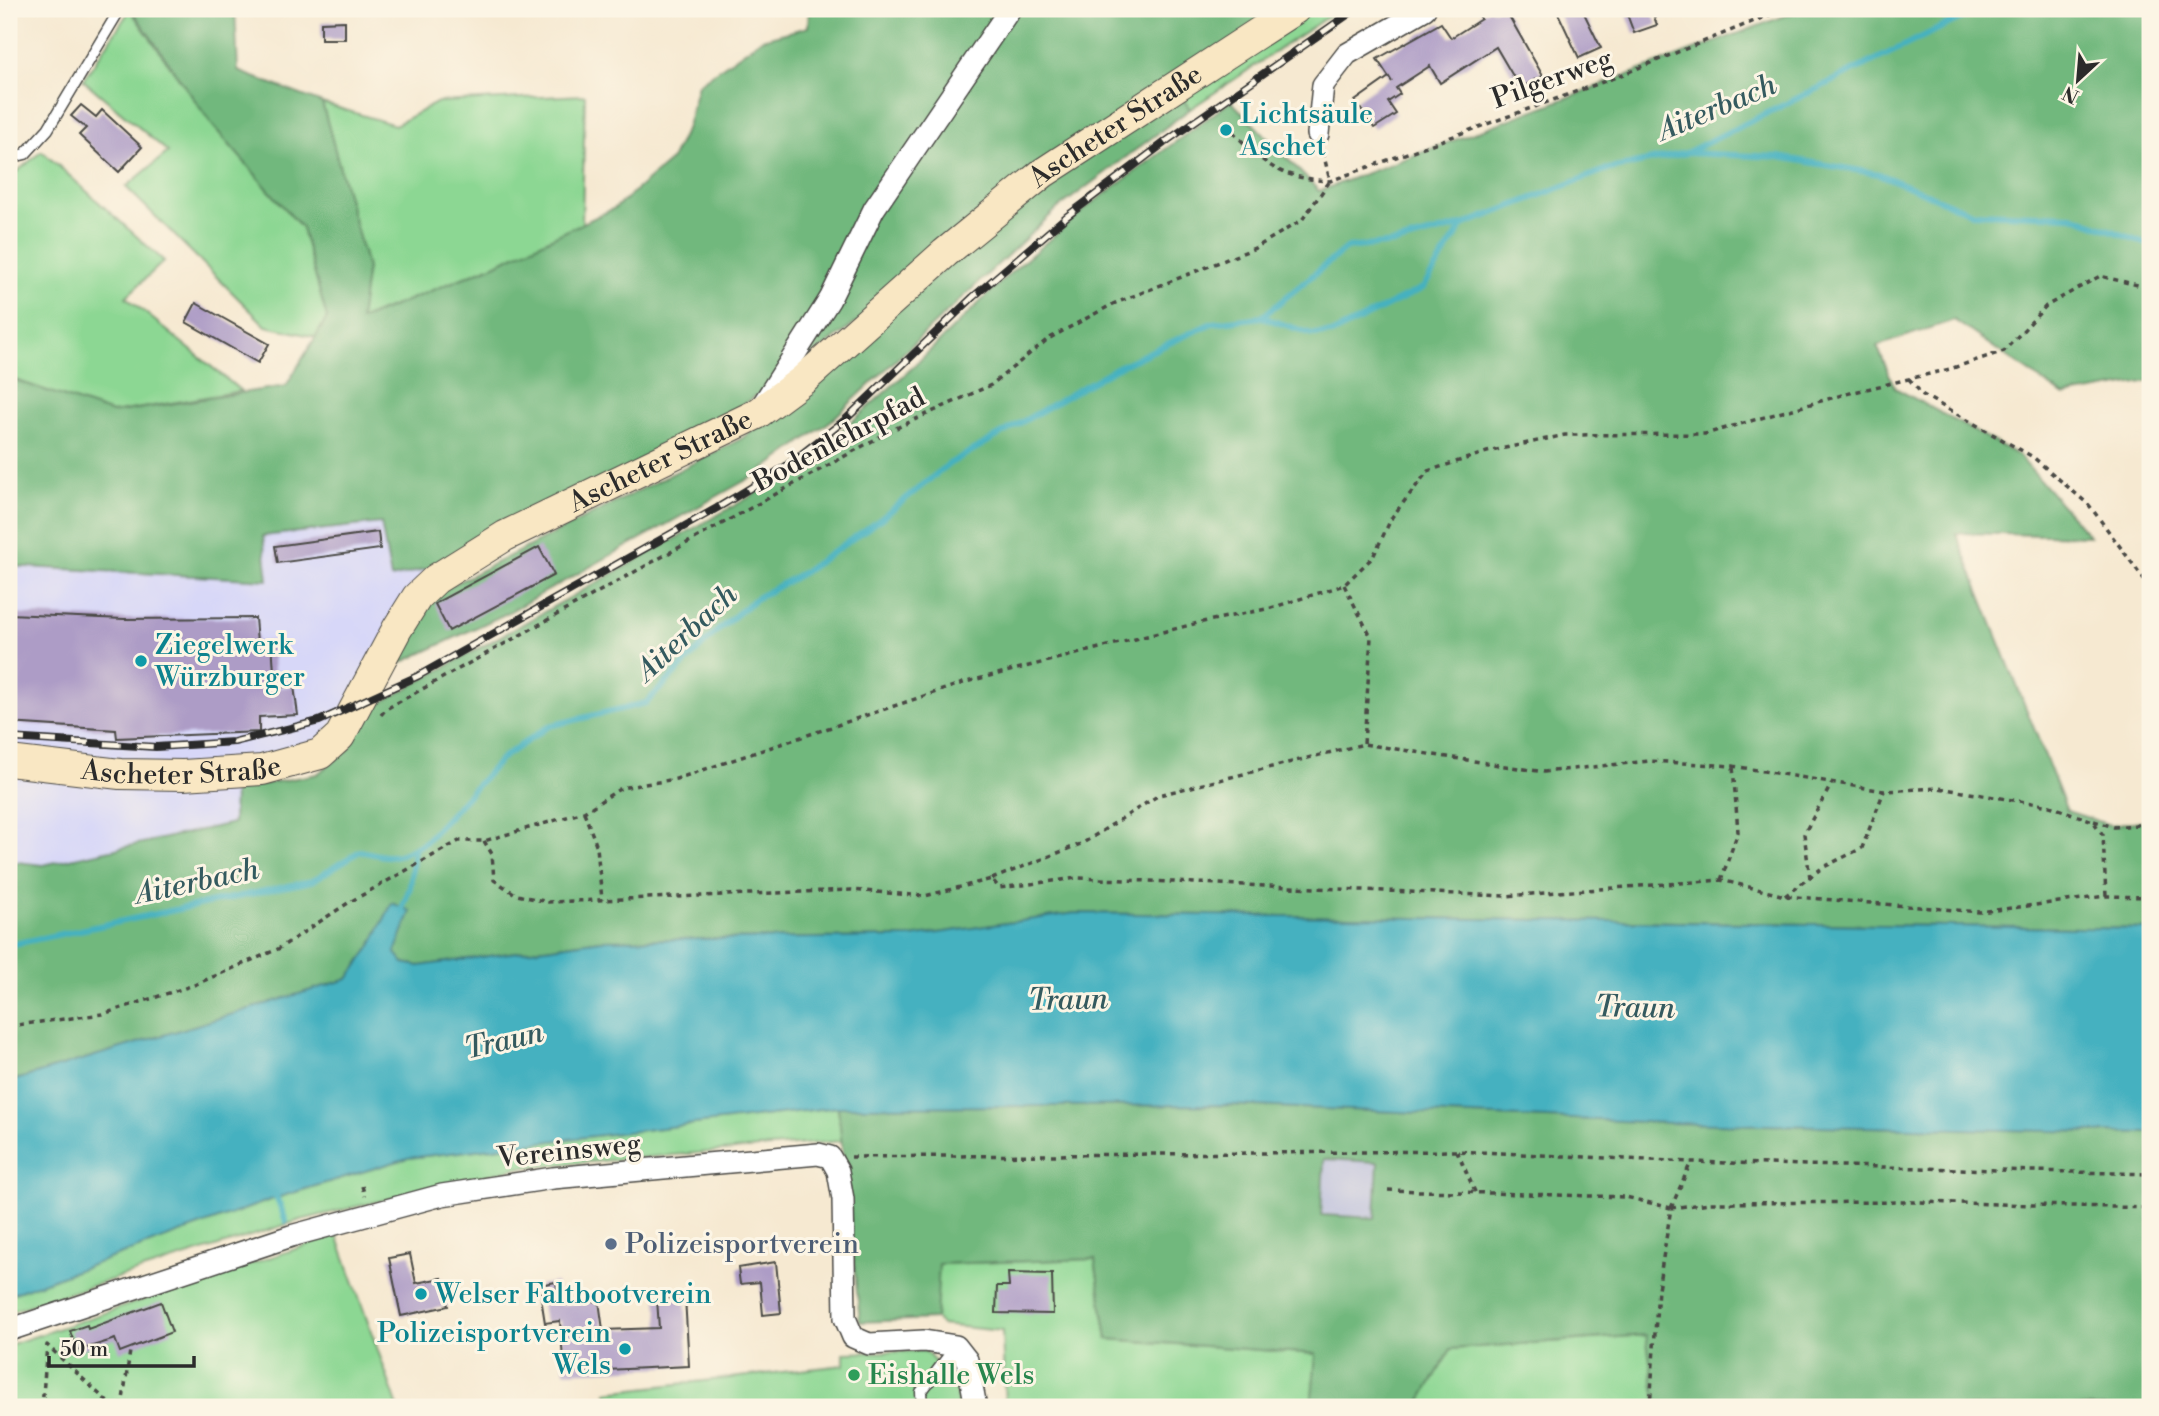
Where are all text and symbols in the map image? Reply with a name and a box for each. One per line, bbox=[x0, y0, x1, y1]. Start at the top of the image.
street label: Pilgerweg bbox=[1487, 41, 1618, 117]
north arrow bbox=[2044, 46, 2114, 116]
street label: Ascheter Straße bbox=[1021, 57, 1209, 196]
water label: Aiterbach bbox=[1649, 66, 1782, 151]
text: N bbox=[2059, 80, 2083, 108]
place label: Lichtsäule Aschet bbox=[1239, 97, 1373, 164]
marker: Lichtsäule Aschet bbox=[1218, 122, 1234, 138]
street label: Bodenlehrpfad bbox=[746, 380, 931, 501]
street label: Ascheter Straße bbox=[562, 401, 758, 521]
water label: Aiterbach bbox=[626, 576, 746, 692]
place label: Ziegelwerk Würzburger bbox=[154, 628, 305, 695]
marker: Ziegelwerk Würzburger bbox=[133, 653, 149, 669]
street label: Ascheter Straße bbox=[78, 748, 285, 793]
water label: Aiterbach bbox=[129, 850, 263, 914]
water label: Traun bbox=[1028, 980, 1108, 1020]
water label: Traun bbox=[1595, 988, 1675, 1028]
water label: Traun bbox=[461, 1013, 547, 1068]
street label: Vereinsweg bbox=[494, 1126, 643, 1176]
place label: Polizeisportverein bbox=[625, 1227, 859, 1262]
marker: Polizeisportverein bbox=[603, 1236, 619, 1252]
place label: Welser Faltbootverein bbox=[434, 1277, 712, 1312]
marker: Welser Faltbootverein bbox=[413, 1286, 429, 1302]
place label: Polizeisportverein Wels bbox=[377, 1316, 611, 1383]
scale bar bbox=[49, 1325, 194, 1369]
text: 50 m bbox=[60, 1337, 108, 1363]
marker: Polizeisportverein Wels bbox=[617, 1341, 633, 1357]
place label: Eishalle Wels bbox=[868, 1358, 1035, 1393]
marker: Eishalle Wels bbox=[846, 1367, 862, 1383]

